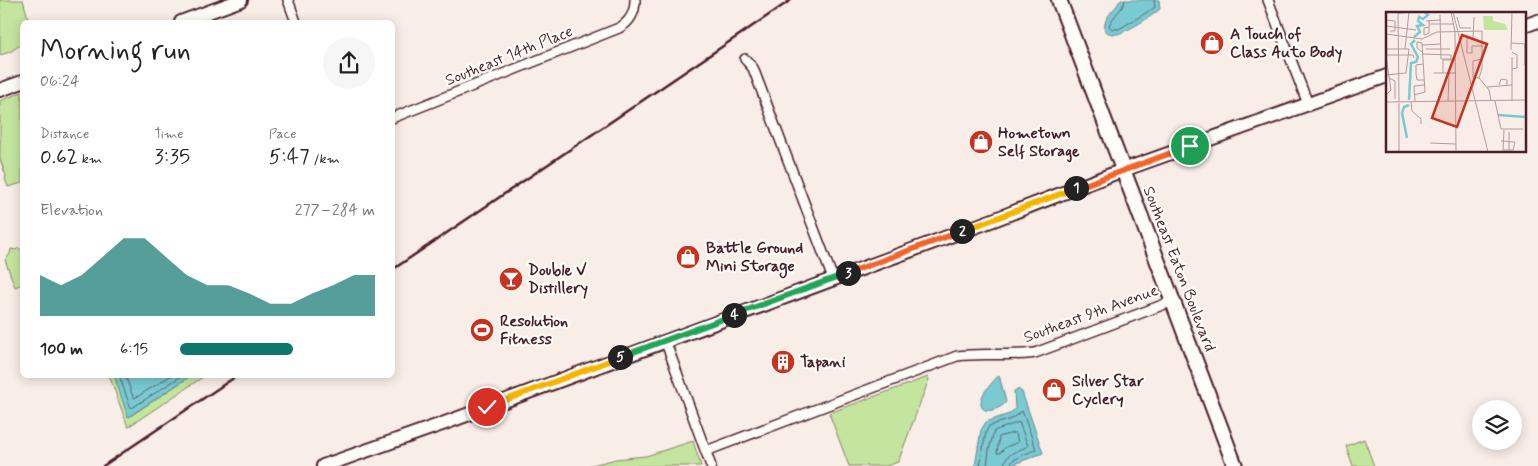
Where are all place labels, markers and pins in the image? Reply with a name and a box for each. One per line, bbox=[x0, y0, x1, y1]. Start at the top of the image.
place label: A Touch of Class Auto Body bbox=[1230, 24, 1343, 63]
shop icon: A Touch of Class Auto Body bbox=[1199, 30, 1225, 56]
place label: Hometown Self Storage bbox=[998, 123, 1080, 163]
pin bbox=[1169, 125, 1211, 167]
shop icon: Hometown Self Storage bbox=[968, 129, 994, 155]
pin: 1 bbox=[1064, 176, 1088, 200]
pin: 2 bbox=[950, 218, 974, 244]
place label: Battle Ground Mini Storage bbox=[706, 238, 803, 279]
shop icon: Battle Ground Mini Storage bbox=[675, 244, 701, 270]
place label: Double V Distillery bbox=[528, 260, 589, 299]
pin: 3 bbox=[836, 260, 860, 286]
bar icon: Double V Distillery bbox=[498, 266, 524, 292]
pin: 4 bbox=[722, 302, 746, 328]
place label: Resolution Fitness bbox=[500, 311, 568, 350]
sports icon: Resolution Fitness bbox=[469, 317, 495, 343]
pin: 5 bbox=[608, 344, 632, 370]
building icon: Tapani bbox=[770, 349, 796, 375]
place label: Tapani bbox=[800, 352, 846, 373]
place label: Silver Star Cyclery bbox=[1072, 371, 1144, 410]
shop icon: Silver Star Cyclery bbox=[1041, 377, 1067, 403]
pin bbox=[466, 386, 508, 428]

